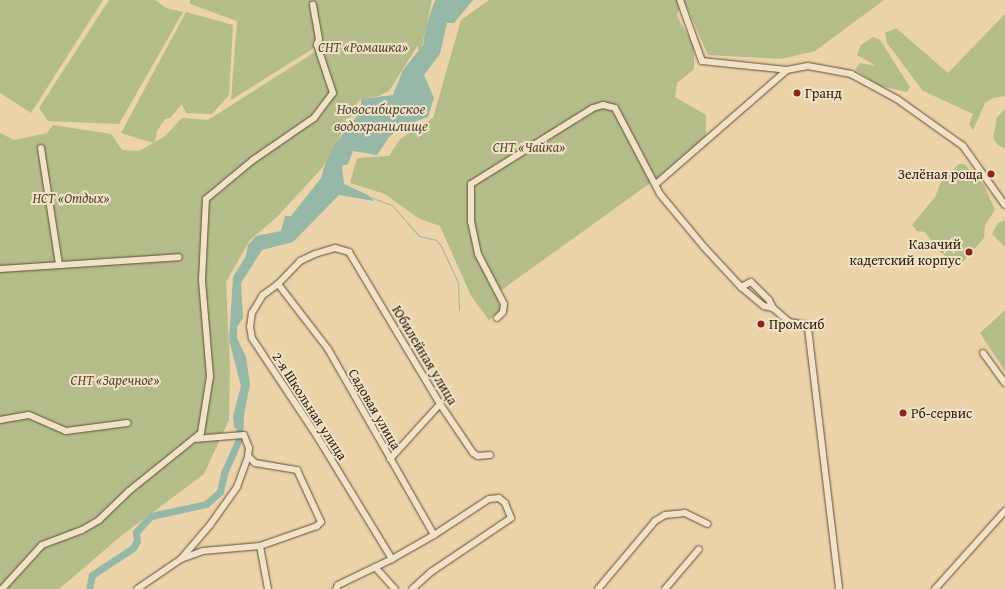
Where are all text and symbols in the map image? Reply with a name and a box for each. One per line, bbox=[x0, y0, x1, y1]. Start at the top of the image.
park label: СНТ «Ромашка» bbox=[318, 39, 408, 55]
place label: Гранд bbox=[805, 85, 842, 101]
marker: Гранд bbox=[792, 88, 802, 98]
water label: Новосибирское водохранилище bbox=[334, 99, 428, 134]
park label: СНТ «Чайка» bbox=[493, 139, 565, 155]
place label: Зелёная роща bbox=[898, 166, 983, 182]
marker: Зелёная роща bbox=[986, 169, 996, 179]
park label: НСТ «Отдых» bbox=[33, 190, 109, 206]
place label: Казачий кадетский корпус bbox=[850, 236, 961, 268]
marker: Казачий кадетский корпус bbox=[964, 247, 974, 257]
street label: Юбилейная улица bbox=[389, 302, 461, 408]
place label: Промсиб bbox=[769, 316, 824, 332]
marker: Промсиб bbox=[756, 319, 766, 329]
street label: 2-я Школьная улица bbox=[269, 349, 351, 463]
street label: Садовая улица bbox=[345, 366, 405, 452]
park label: СНТ «Заречное» bbox=[71, 372, 159, 388]
place label: Рб-сервис bbox=[911, 405, 972, 421]
marker: Рб-сервис bbox=[898, 408, 908, 418]

